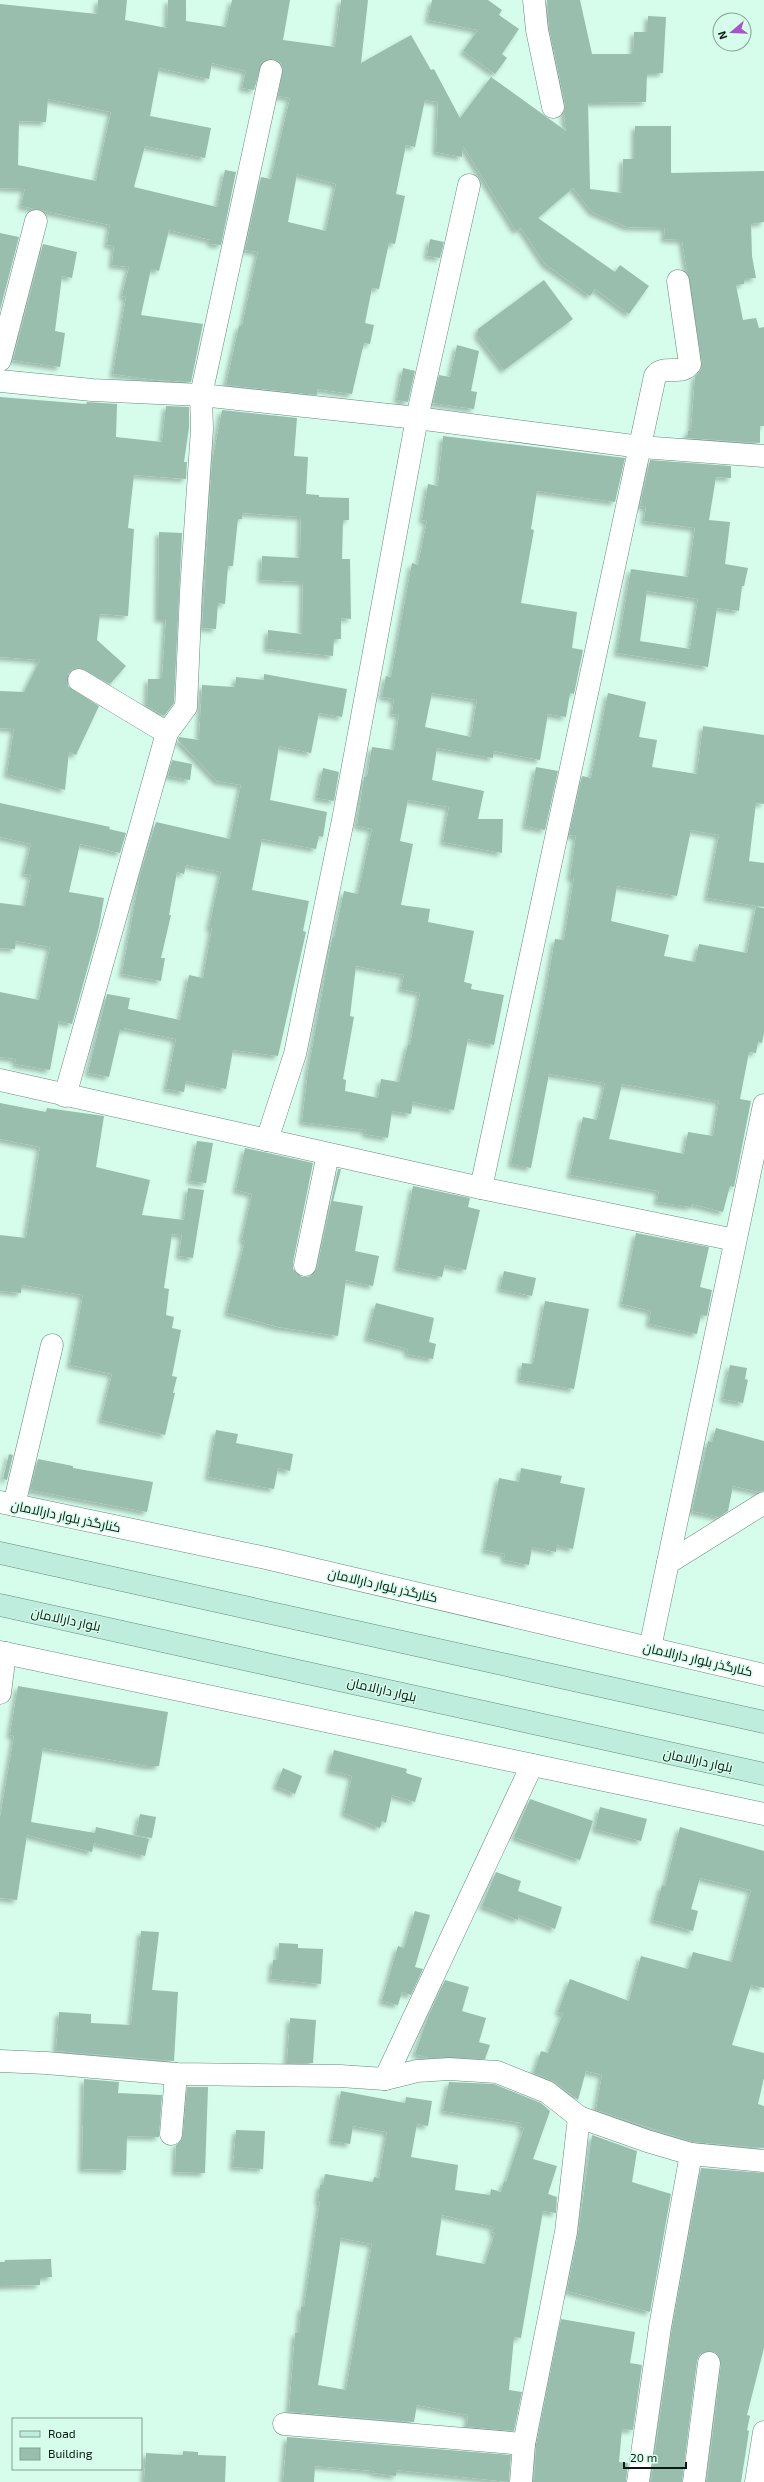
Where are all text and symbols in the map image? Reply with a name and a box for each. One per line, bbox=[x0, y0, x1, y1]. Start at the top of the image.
north arrow bbox=[712, 12, 752, 52]
text: N bbox=[715, 29, 730, 41]
street label: کنارگذر بلوار دارالامان bbox=[10, 1497, 122, 1535]
street label: کنارگذر بلوار دارالامان bbox=[327, 1565, 439, 1605]
street label: بلوار دارالامان bbox=[30, 1604, 102, 1634]
street label: کنارگذر بلوار دارالامان bbox=[642, 1639, 754, 1679]
street label: بلوار دارالامان bbox=[346, 1673, 418, 1705]
street label: بلوار دارالامان bbox=[662, 1745, 734, 1775]
legend bbox=[12, 2418, 142, 2470]
text: Road bbox=[48, 2426, 76, 2440]
scale bar bbox=[624, 2444, 686, 2470]
text: Building bbox=[48, 2446, 93, 2460]
text: 20 m bbox=[630, 2450, 657, 2464]

